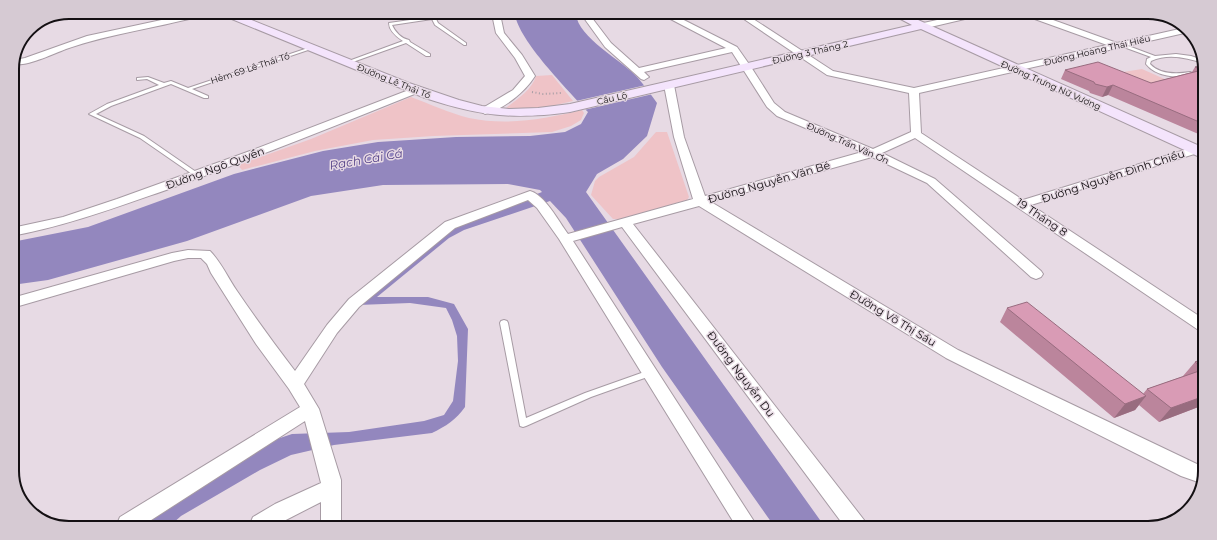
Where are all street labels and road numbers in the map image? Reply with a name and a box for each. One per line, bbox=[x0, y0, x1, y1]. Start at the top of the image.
street label: Đường Hoàng Thái Hiếu bbox=[1043, 32, 1151, 68]
street label: Đường 3 Tháng 2 bbox=[771, 38, 849, 66]
street label: Hẻm 69 Lê Thái Tổ bbox=[209, 50, 291, 86]
street label: Đường Trưng Nữ Vương bbox=[999, 58, 1103, 112]
street label: Đường Lê Thái Tổ bbox=[356, 61, 433, 101]
street label: Cầu Lộ bbox=[596, 89, 629, 107]
street label: Đường Trần Văn Ơn bbox=[805, 120, 891, 166]
street label: Đường Ngô Quyền bbox=[164, 144, 266, 192]
street label: Đường Nguyễn Đình Chiểu bbox=[1040, 146, 1186, 206]
street label: Đường Nguyễn Văn Bé bbox=[706, 158, 832, 206]
street label: 19 Tháng 8 bbox=[1014, 195, 1070, 239]
street label: Đường Võ Thị Sáu bbox=[847, 287, 939, 349]
street label: Đường Nguyễn Du bbox=[704, 328, 778, 420]

